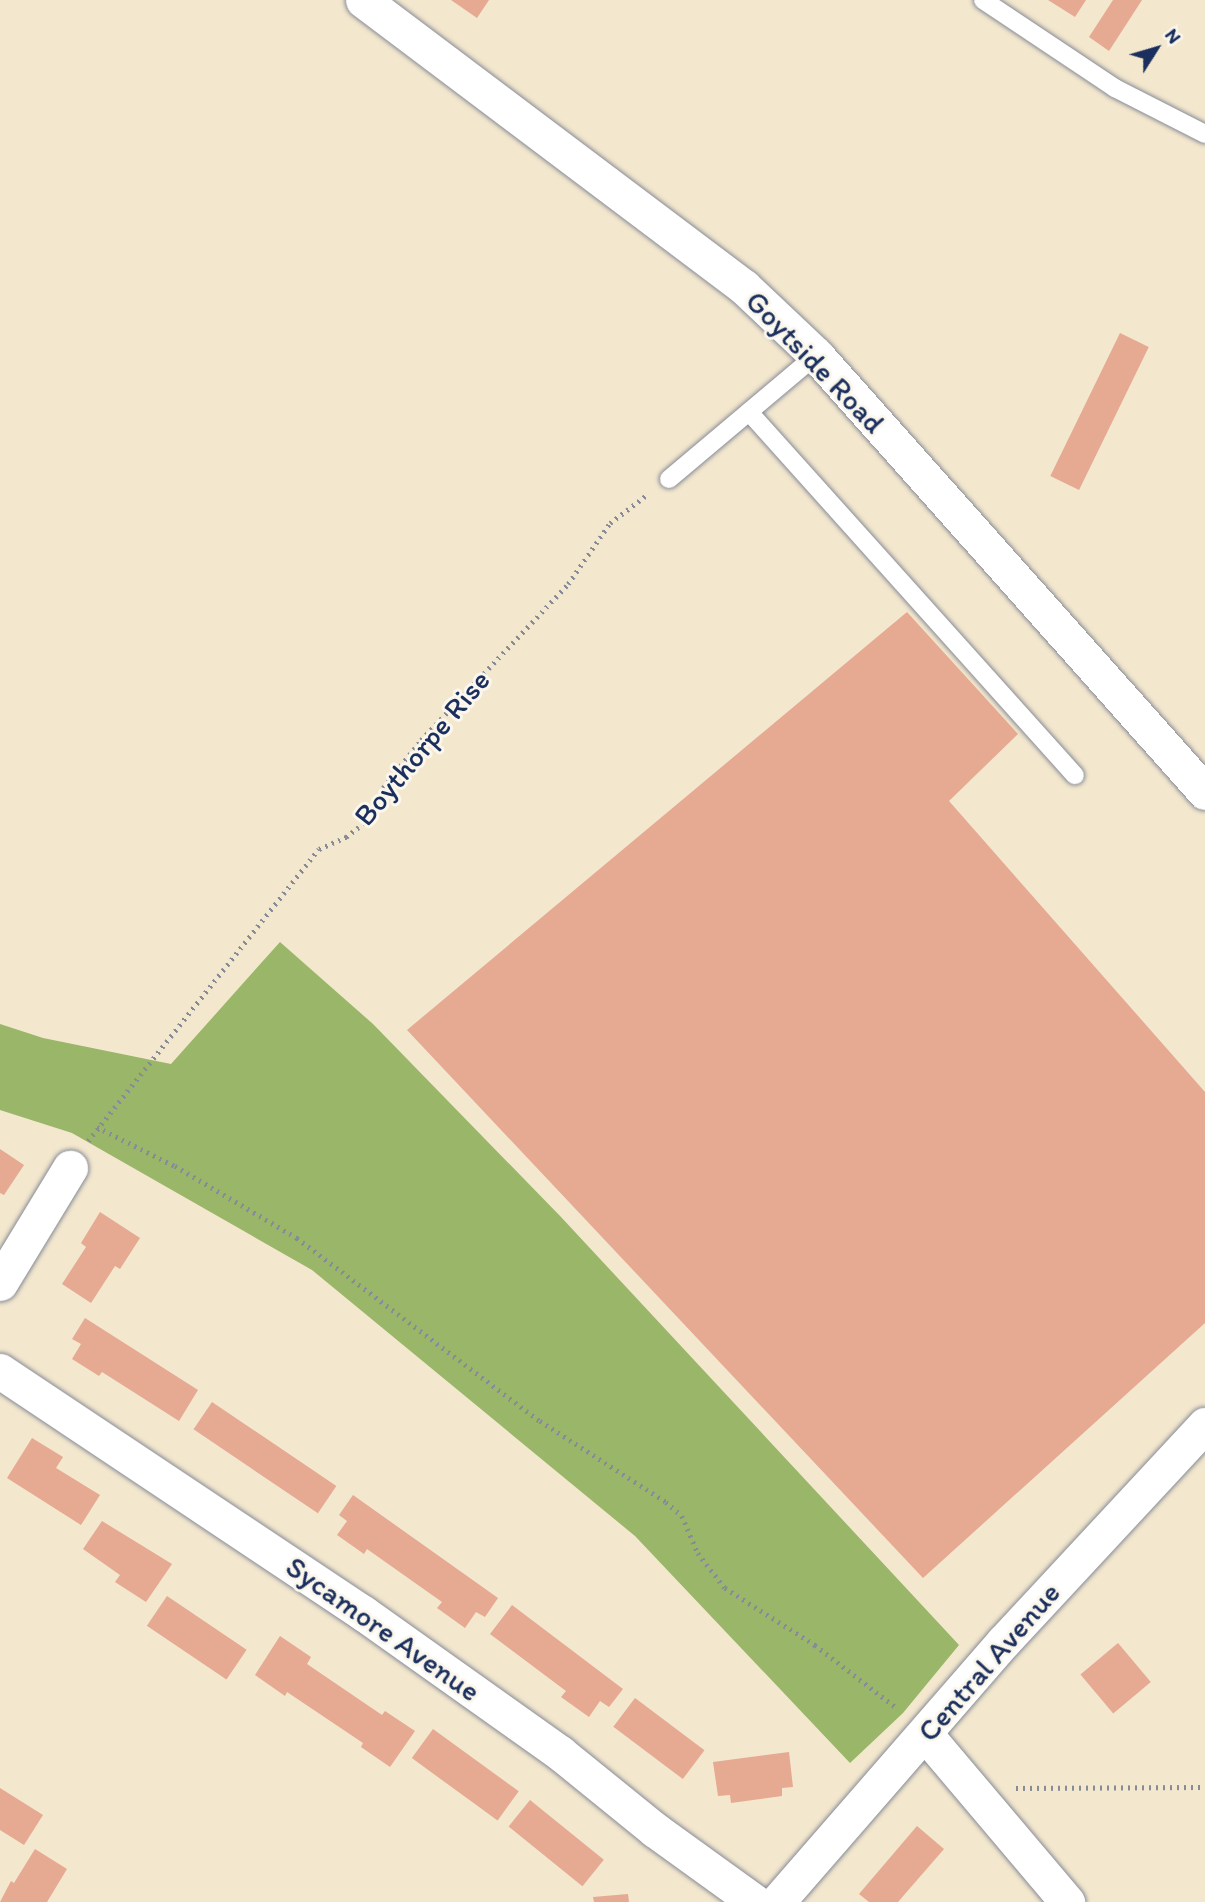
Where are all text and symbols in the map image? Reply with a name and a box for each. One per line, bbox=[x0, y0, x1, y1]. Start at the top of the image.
north arrow bbox=[1121, 14, 1191, 84]
text: N bbox=[1160, 24, 1186, 48]
street label: Goytside Road bbox=[738, 283, 892, 441]
street label: Boythorpe Rise bbox=[346, 663, 498, 833]
street label: Sycamore Avenue bbox=[280, 1549, 486, 1709]
street label: Central Avenue bbox=[911, 1576, 1067, 1748]

